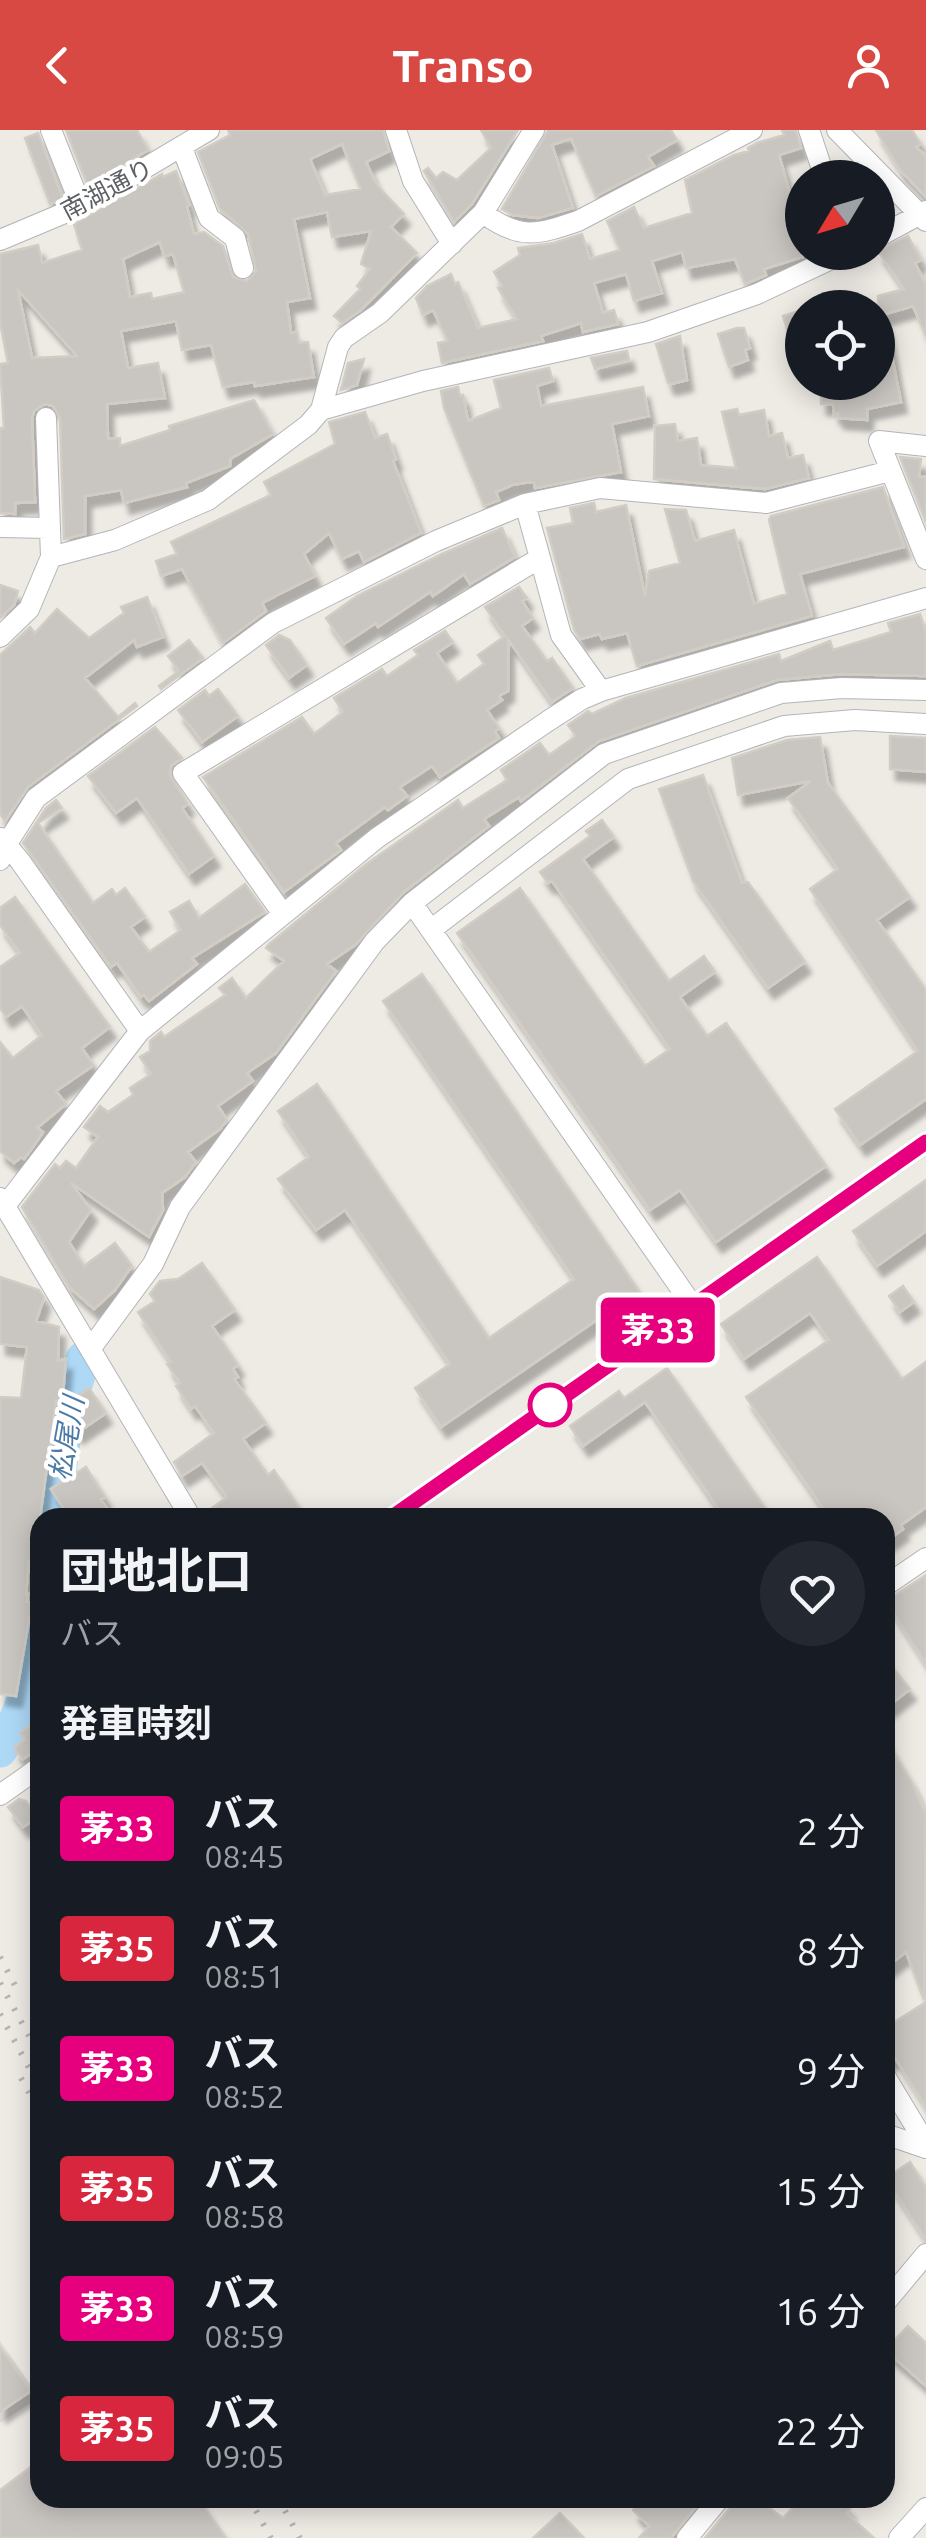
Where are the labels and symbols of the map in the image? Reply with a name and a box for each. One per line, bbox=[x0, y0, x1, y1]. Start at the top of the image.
street label: 南湖通り bbox=[56, 153, 158, 225]
north arrow bbox=[785, 160, 895, 270]
line badge: 茅33 bbox=[600, 1298, 716, 1362]
unlabelled marker bbox=[529, 1384, 571, 1426]
water label: 松尾川 bbox=[43, 1391, 89, 1482]

